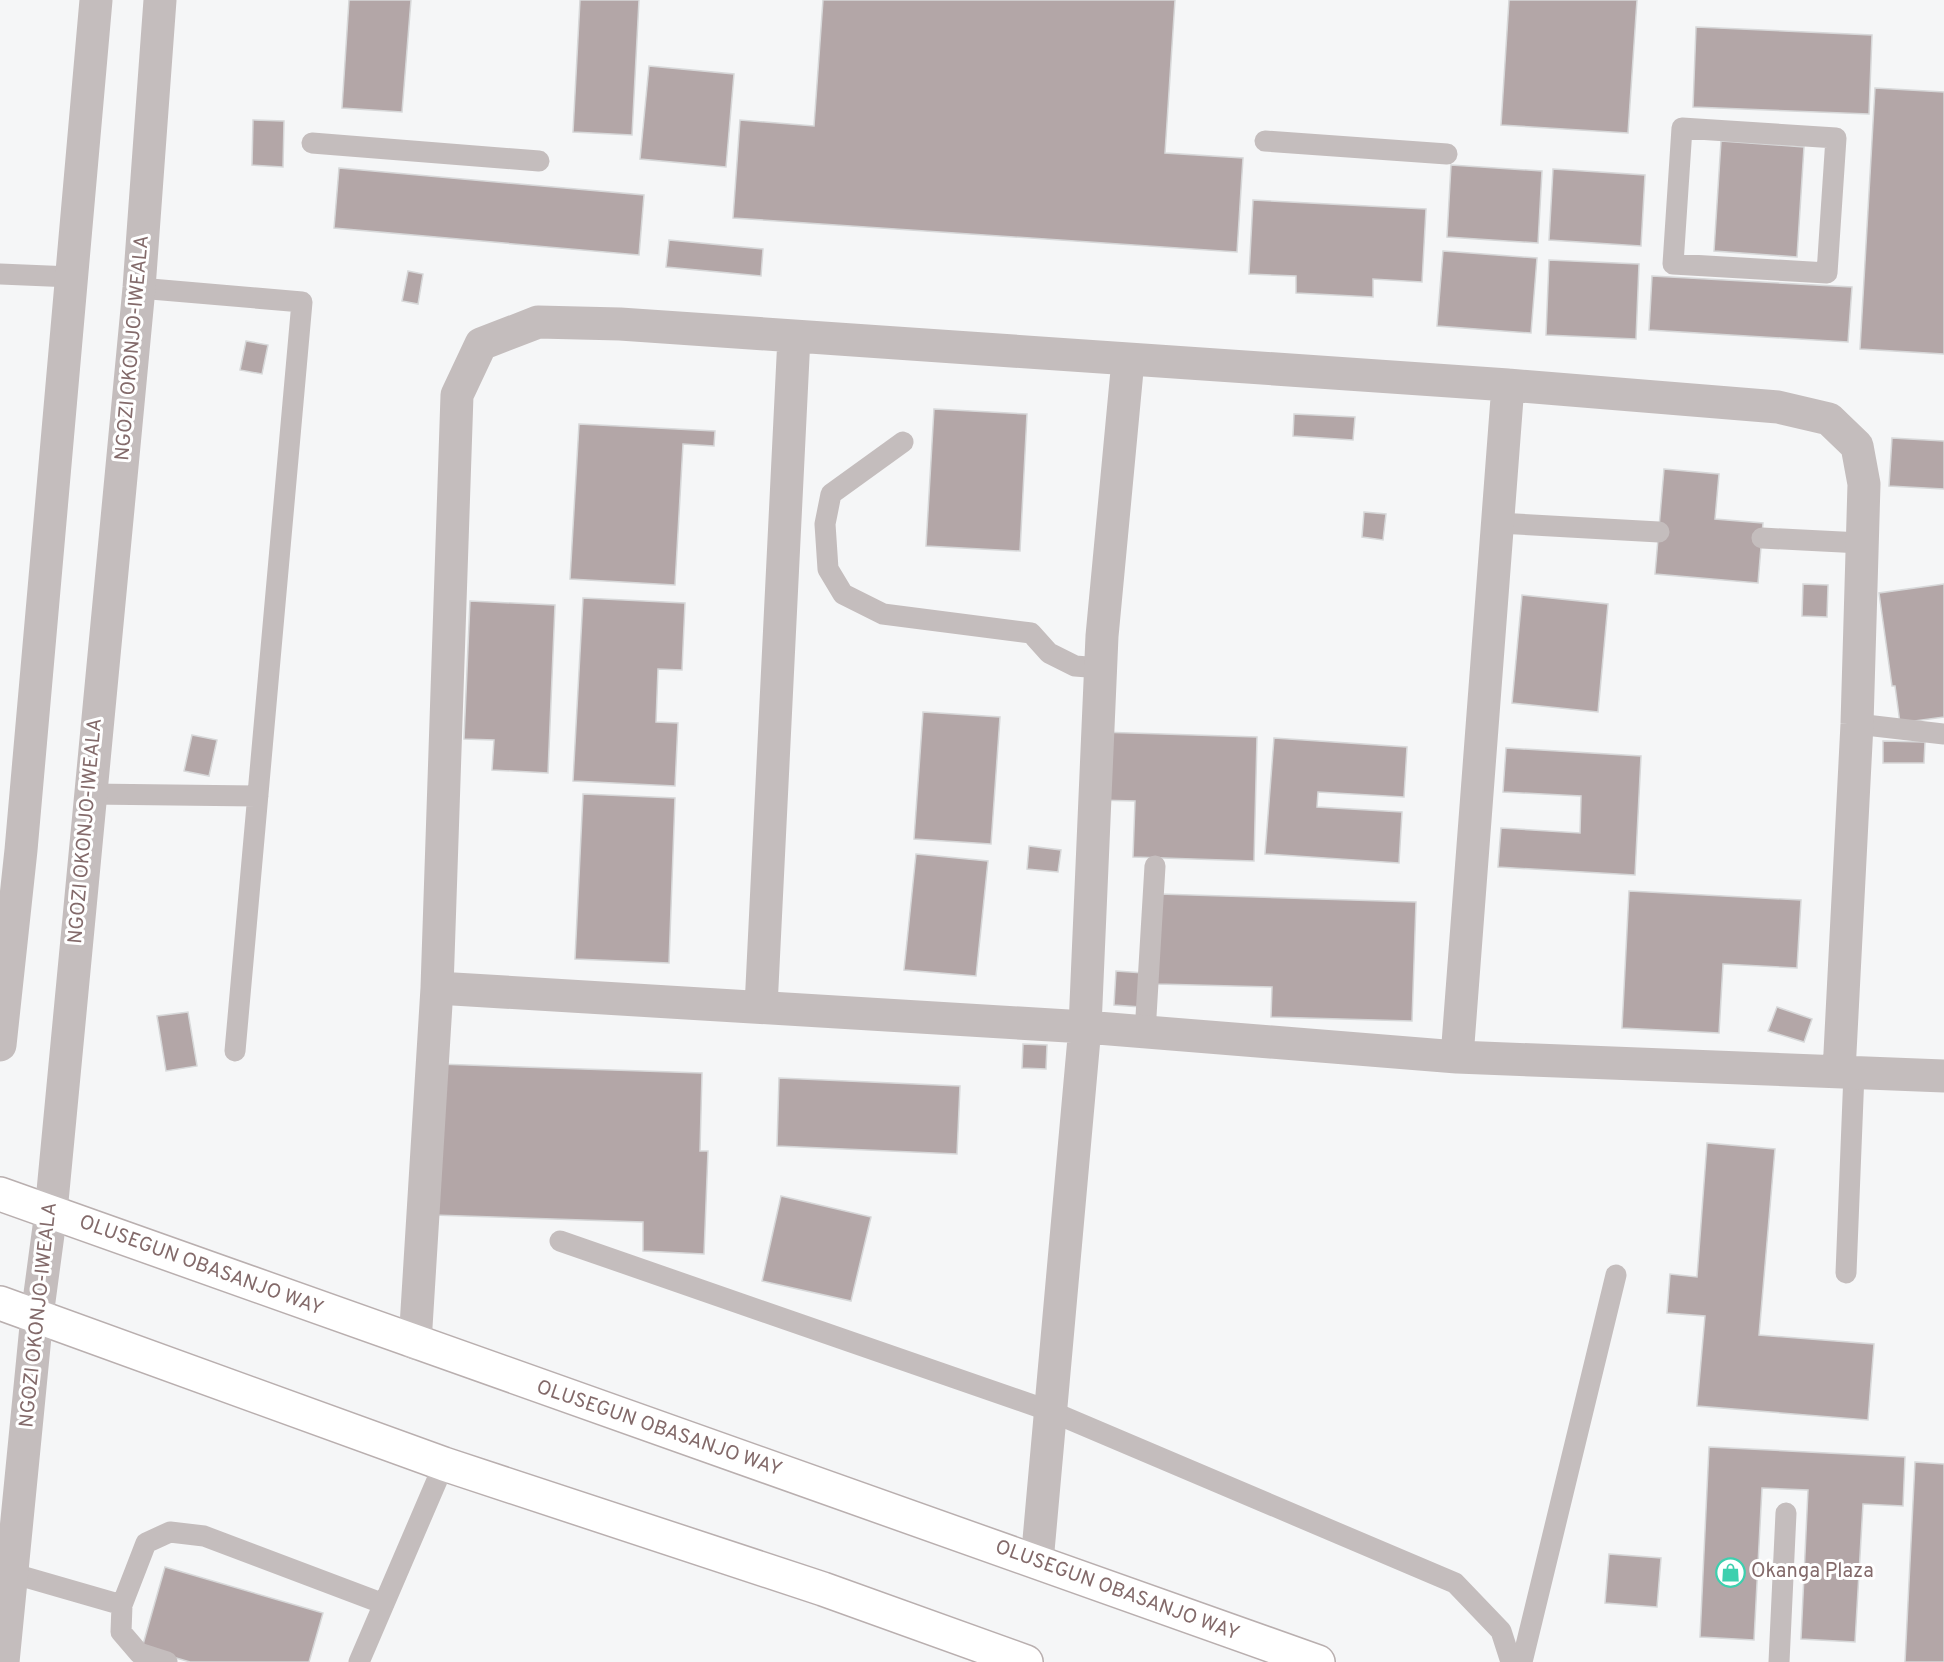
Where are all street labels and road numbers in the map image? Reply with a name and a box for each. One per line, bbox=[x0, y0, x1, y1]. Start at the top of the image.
street label: NGOZI OKONJO-IWEALA bbox=[110, 234, 156, 462]
street label: NGOZI OKONJO-IWEALA bbox=[63, 717, 109, 945]
street label: NGOZI OKONJO-IWEALA bbox=[14, 1201, 64, 1429]
street label: OLUSEGUN OBASANJO WAY bbox=[75, 1210, 327, 1322]
street label: OLUSEGUN OBASANJO WAY bbox=[533, 1375, 785, 1483]
street label: OLUSEGUN OBASANJO WAY bbox=[991, 1535, 1243, 1647]

